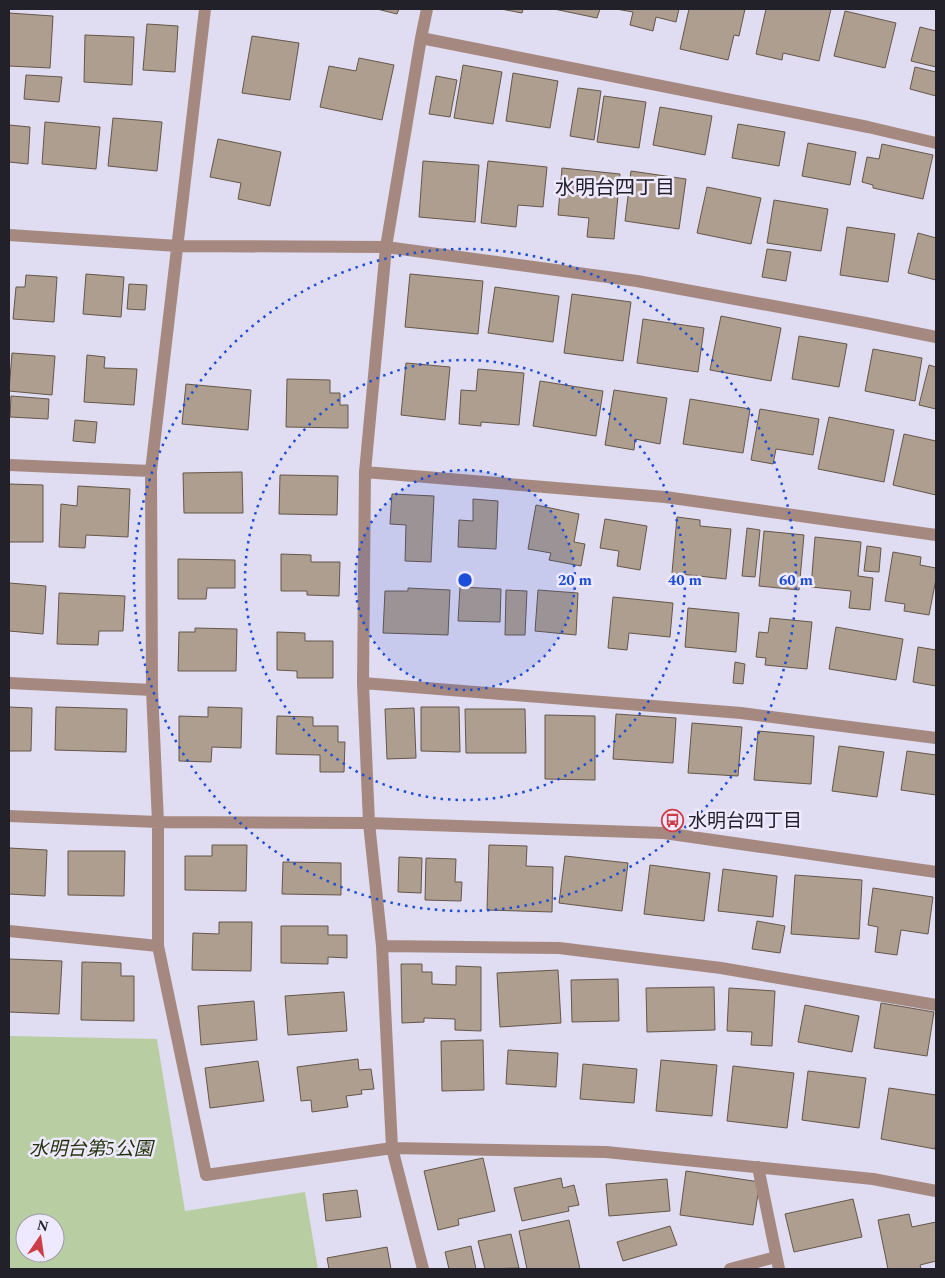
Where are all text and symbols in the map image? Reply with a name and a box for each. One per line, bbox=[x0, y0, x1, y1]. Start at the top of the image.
district label: 水明台四丁目 bbox=[555, 173, 675, 203]
text: 20 m bbox=[558, 569, 593, 592]
text: 40 m bbox=[668, 569, 703, 592]
text: 60 m bbox=[779, 569, 814, 592]
centre of rings bbox=[456, 571, 474, 589]
place label: 水明台四丁目 bbox=[688, 807, 802, 836]
bus stop icon: 水明台四丁目 bbox=[660, 808, 684, 832]
park label: 水明台第5公園 bbox=[29, 1135, 156, 1164]
north arrow bbox=[15, 1213, 65, 1263]
text: N bbox=[35, 1214, 51, 1237]

